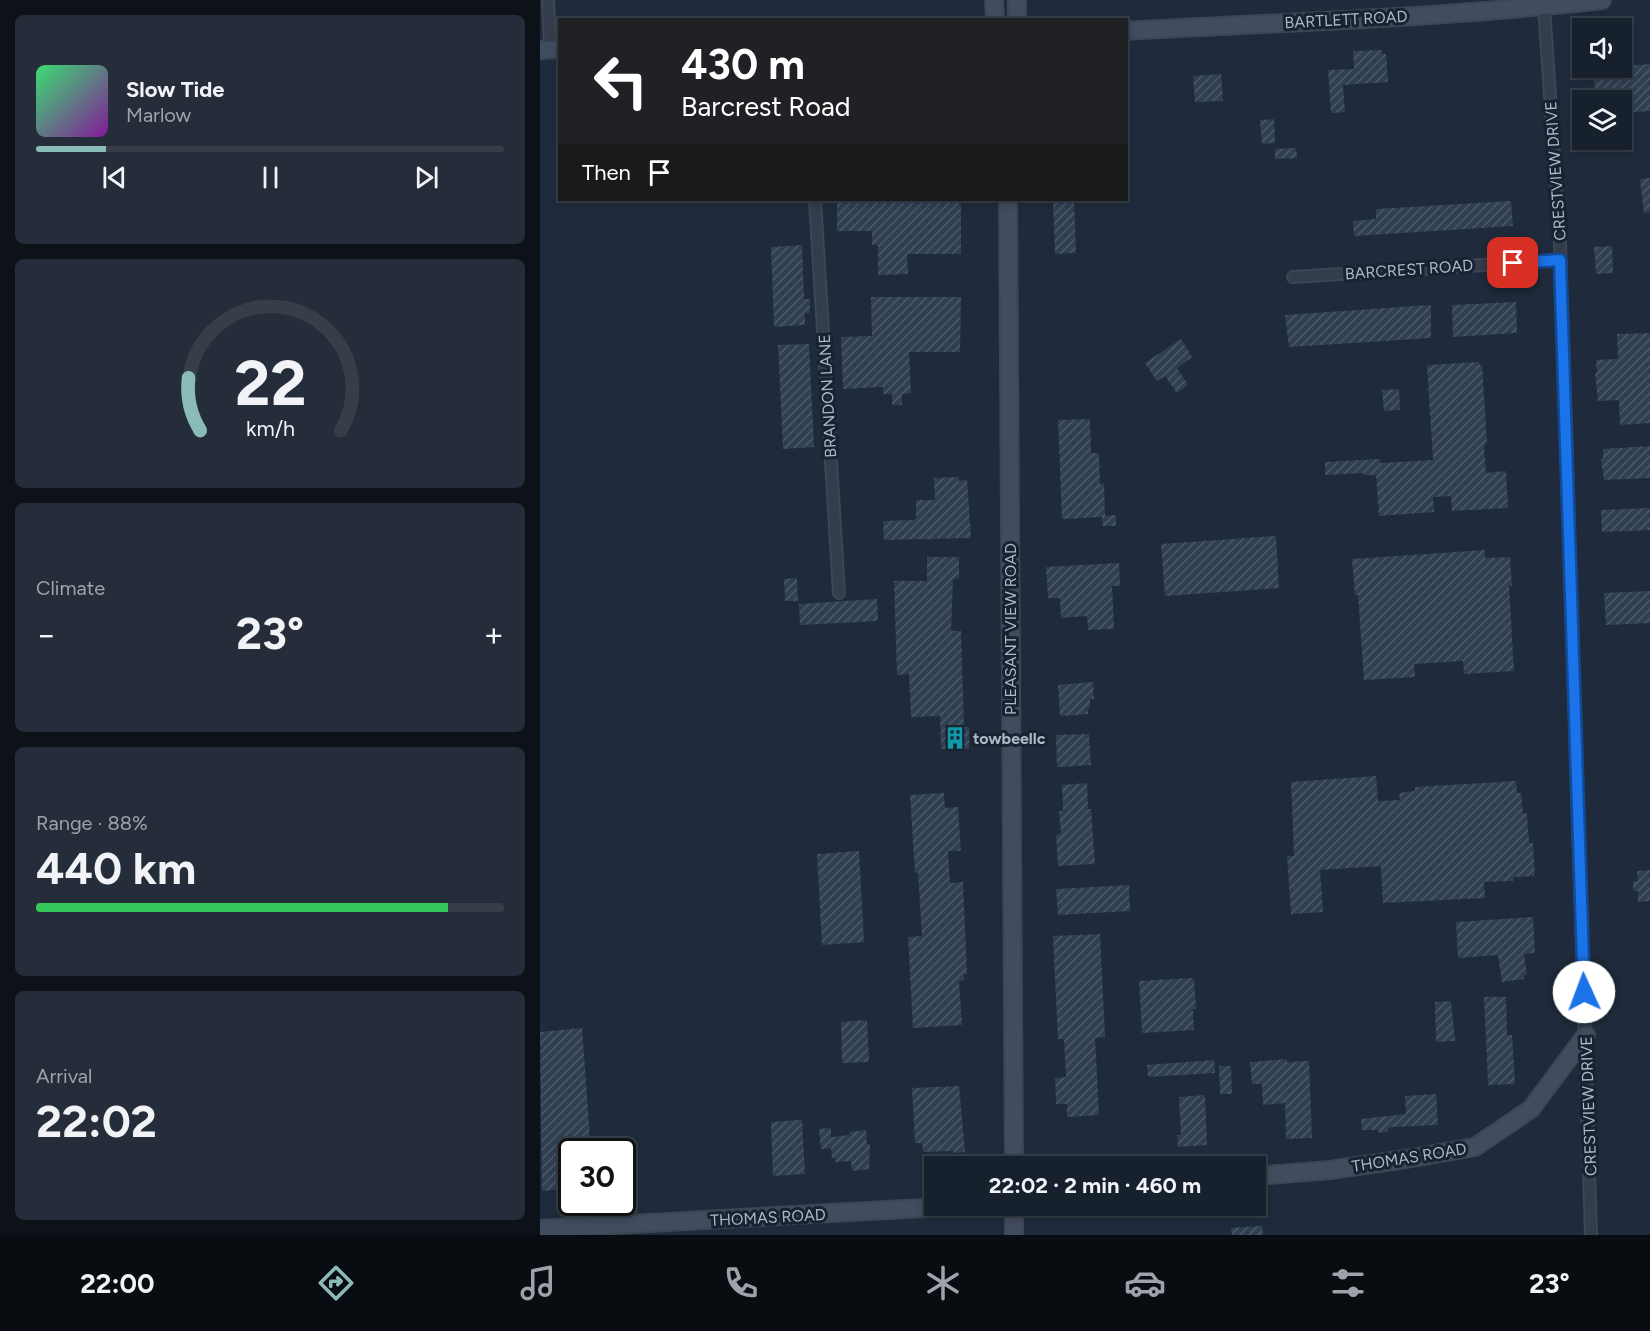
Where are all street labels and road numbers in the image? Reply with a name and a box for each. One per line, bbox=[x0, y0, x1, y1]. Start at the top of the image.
street label: BARTLETT ROAD bbox=[1284, 7, 1408, 32]
street label: CRESTVIEW DRIVE bbox=[1541, 101, 1570, 241]
street label: BARCREST ROAD bbox=[1344, 256, 1474, 283]
street label: BRANDON LANE bbox=[815, 334, 840, 458]
street label: PLEASANT VIEW ROAD bbox=[1001, 543, 1020, 715]
street label: CRESTVIEW DRIVE bbox=[1577, 1036, 1600, 1176]
street label: THOMAS ROAD bbox=[1350, 1139, 1468, 1176]
street label: THOMAS ROAD bbox=[710, 1205, 826, 1230]

